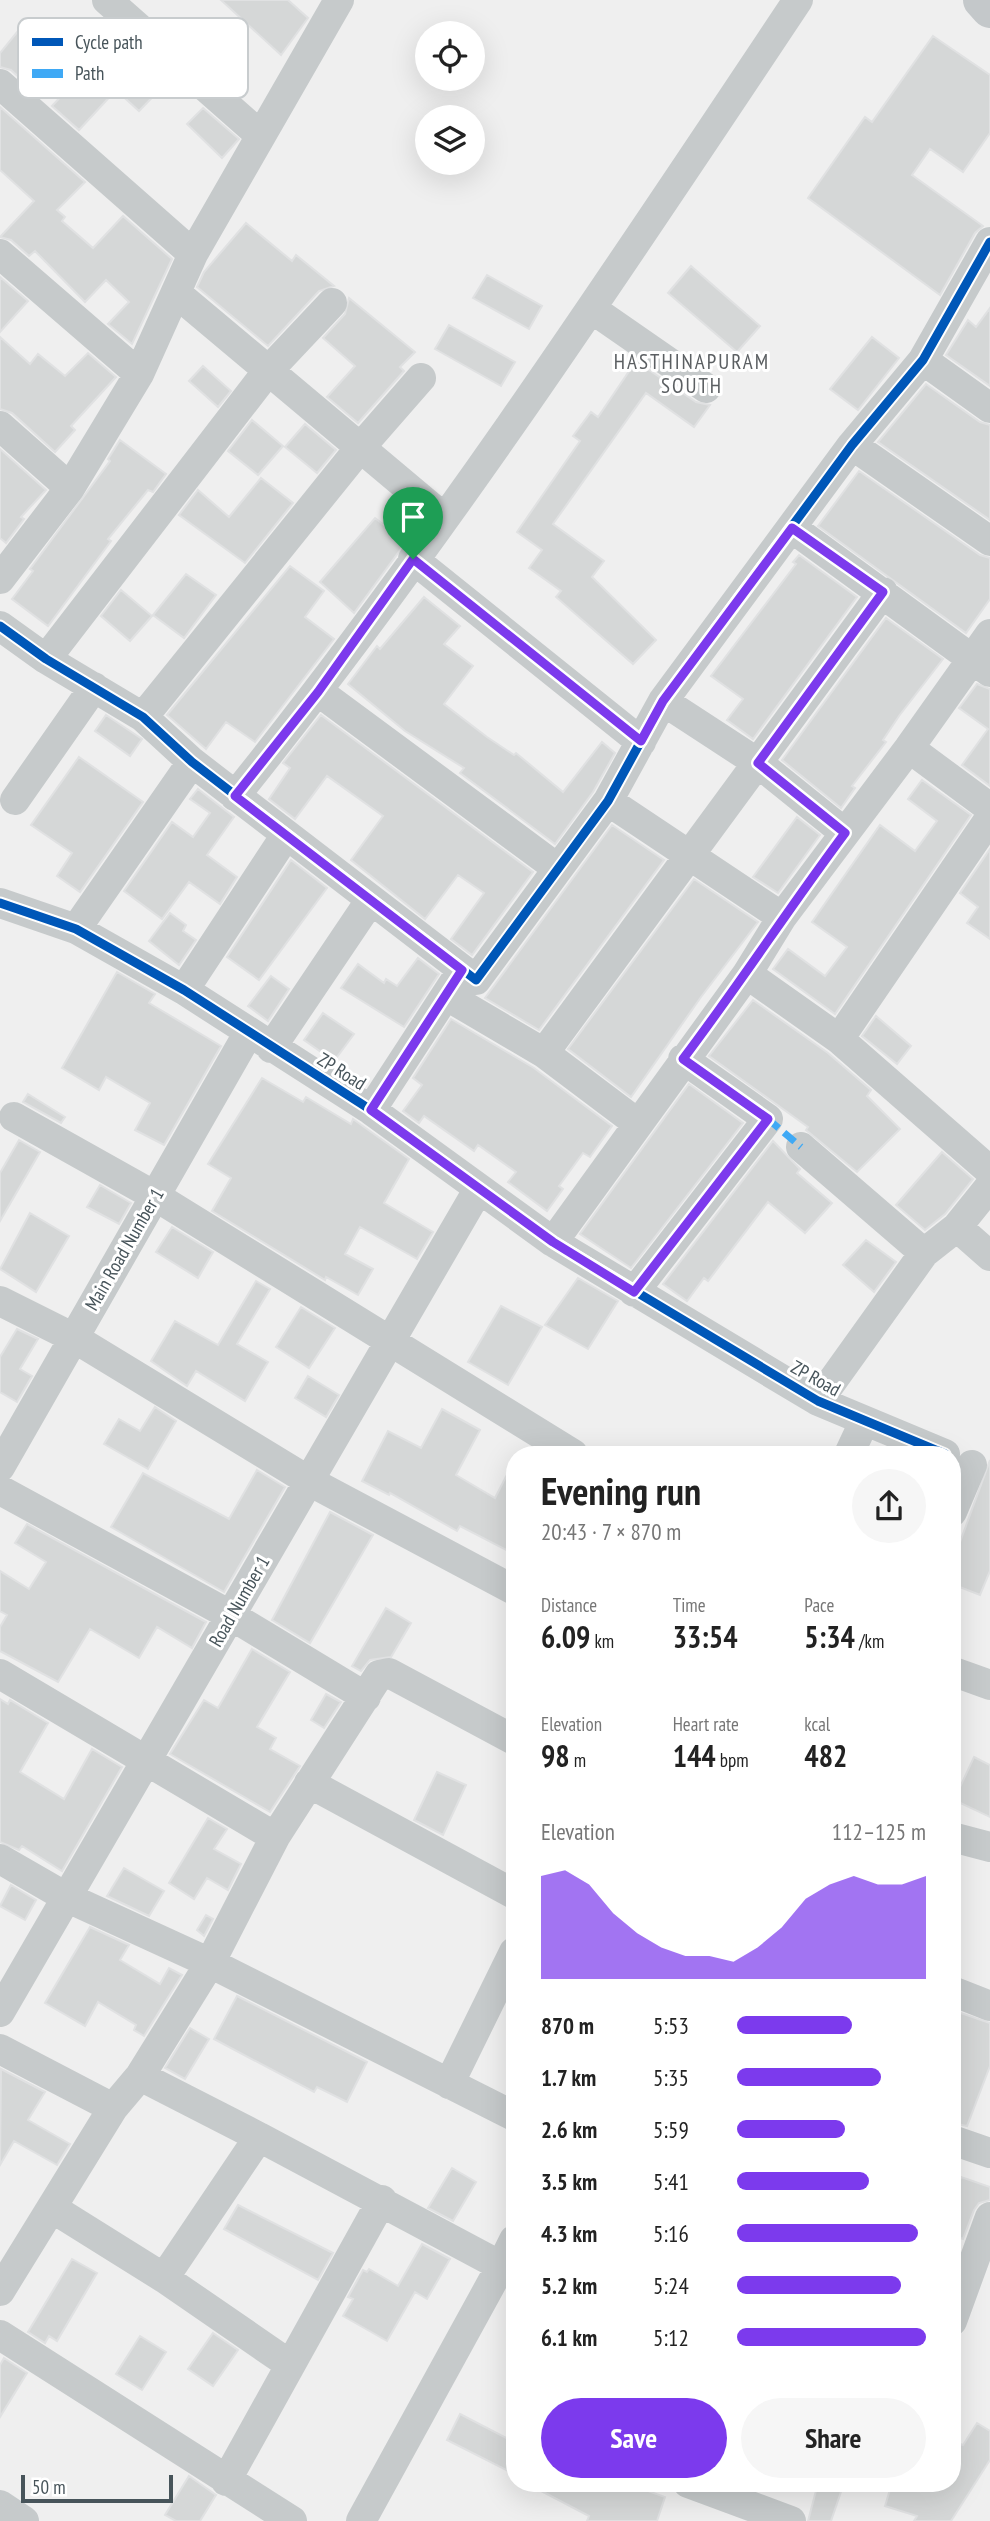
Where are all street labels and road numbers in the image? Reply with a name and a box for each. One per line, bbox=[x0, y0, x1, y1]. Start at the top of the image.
street label: ZP Road bbox=[313, 1047, 371, 1095]
street label: Main Road Number 1 bbox=[79, 1184, 169, 1314]
street label: ZP Road bbox=[787, 1355, 845, 1401]
street label: Road Number 1 bbox=[203, 1551, 275, 1651]

